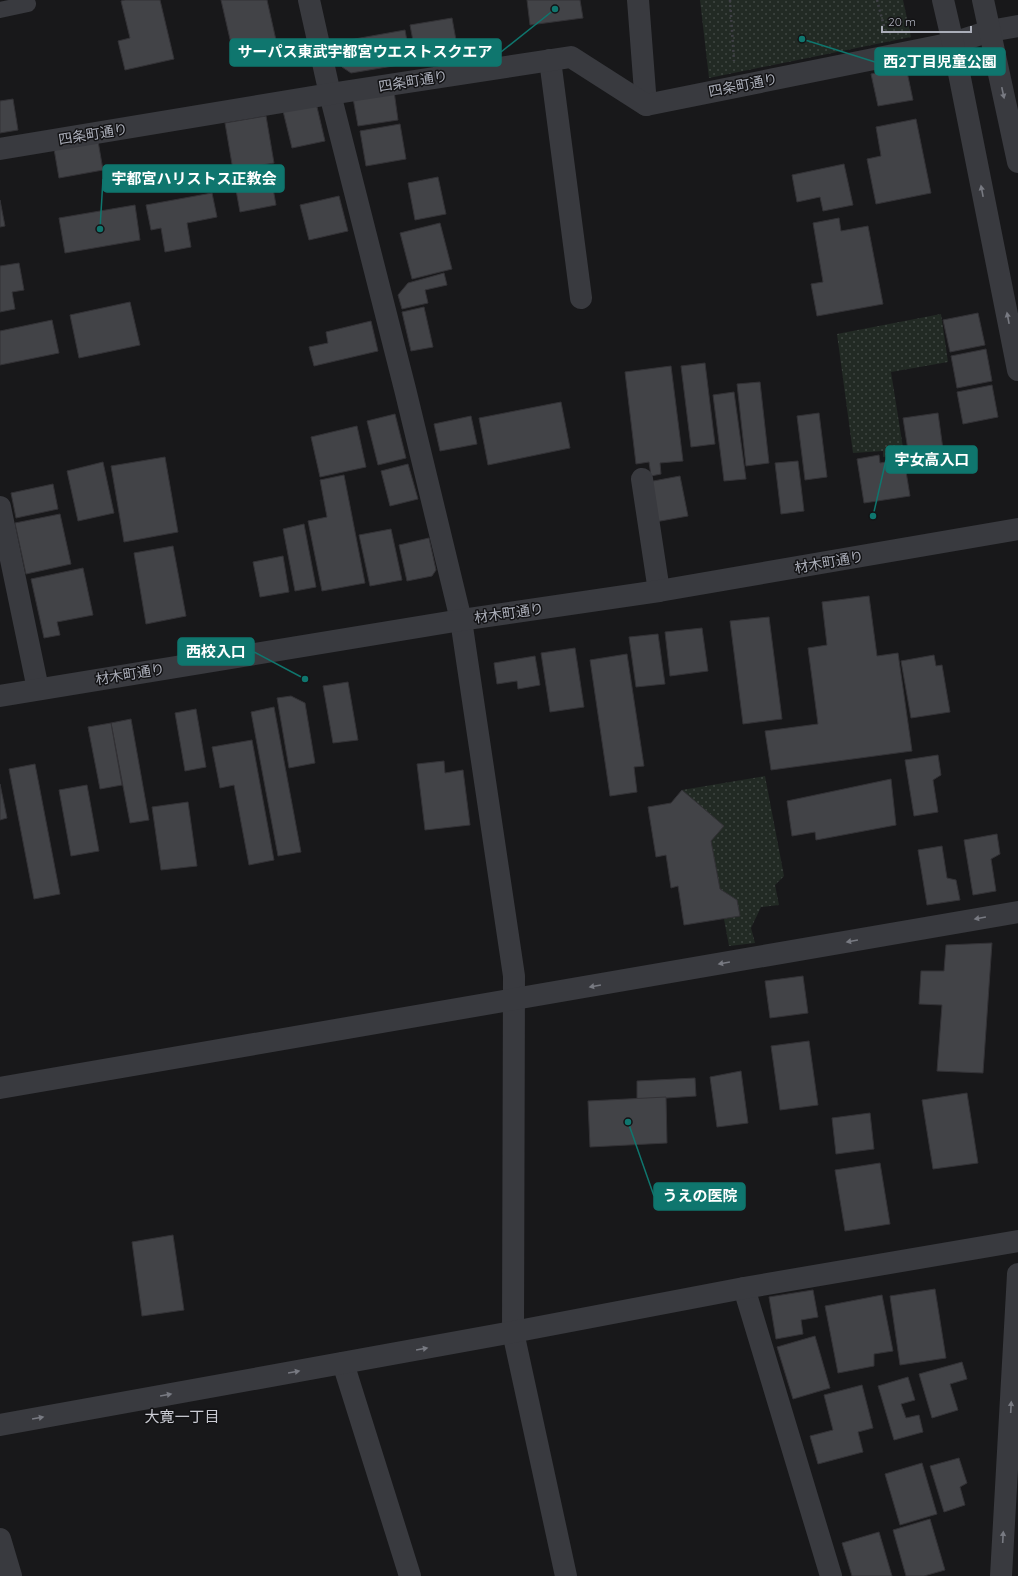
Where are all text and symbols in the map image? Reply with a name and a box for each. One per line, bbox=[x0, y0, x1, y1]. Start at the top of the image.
scale bar bbox=[882, 8, 971, 34]
text: 20 m bbox=[888, 14, 916, 29]
callout: サーパス東武宇都宮ウエストスクエア bbox=[230, 39, 501, 66]
text: サーパス東武宇都宮ウエストスクエア bbox=[238, 42, 492, 61]
callout: 西2丁目児童公園 bbox=[875, 48, 1005, 75]
text: 西2丁目児童公園 bbox=[883, 52, 997, 71]
street label: 四条町通り bbox=[377, 67, 449, 95]
street label: 四条町通り bbox=[707, 69, 779, 101]
one-way arrow bbox=[1001, 87, 1007, 99]
street label: 四条町通り bbox=[57, 120, 129, 148]
callout: 宇都宮ハリストス正教会 bbox=[103, 165, 284, 192]
text: 宇都宮ハリストス正教会 bbox=[111, 169, 277, 188]
one-way arrow bbox=[979, 184, 985, 197]
one-way arrow bbox=[1004, 312, 1010, 324]
callout: 宇女高入口 bbox=[886, 446, 977, 473]
text: 宇女高入口 bbox=[894, 450, 970, 469]
street label: 材木町通り bbox=[793, 547, 865, 577]
street label: 材木町通り bbox=[473, 599, 545, 627]
callout: 西校入口 bbox=[178, 638, 254, 665]
text: 西校入口 bbox=[186, 642, 246, 661]
street label: 材木町通り bbox=[94, 660, 166, 688]
one-way arrow bbox=[973, 916, 986, 922]
one-way arrow bbox=[845, 938, 858, 944]
one-way arrow bbox=[717, 960, 730, 966]
one-way arrow bbox=[589, 983, 602, 989]
callout: うえの医院 bbox=[654, 1183, 745, 1210]
text: うえの医院 bbox=[662, 1186, 738, 1205]
one-way arrow bbox=[416, 1345, 428, 1351]
one-way arrow bbox=[288, 1368, 300, 1374]
one-way arrow bbox=[160, 1392, 172, 1398]
one-way arrow bbox=[1007, 1401, 1014, 1413]
district label: 大寛一丁目 bbox=[144, 1407, 220, 1426]
one-way arrow bbox=[32, 1415, 44, 1421]
one-way arrow bbox=[1000, 1531, 1007, 1543]

